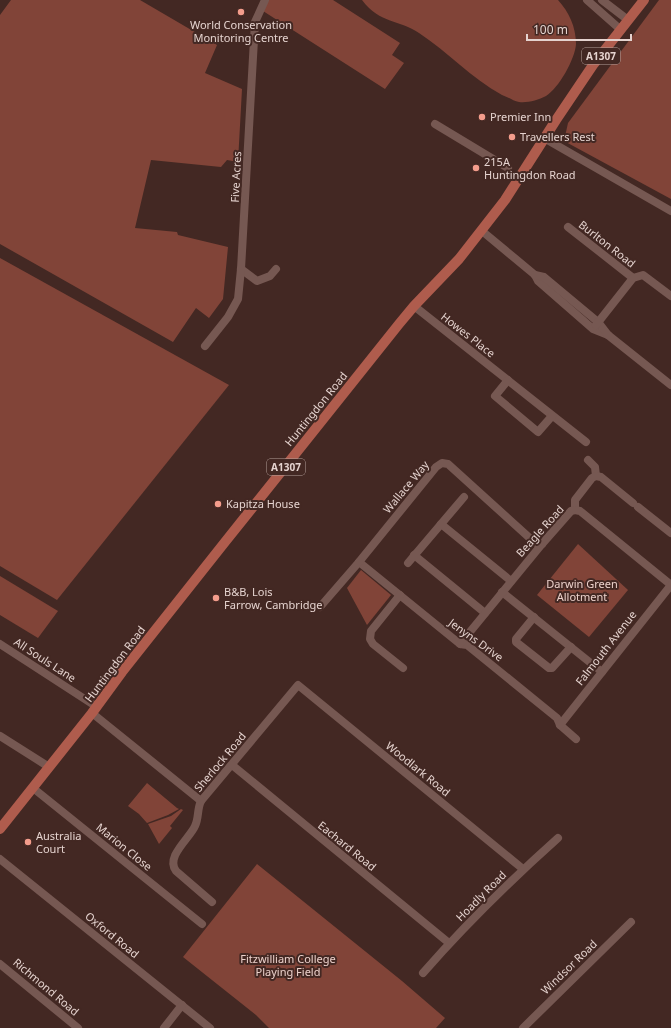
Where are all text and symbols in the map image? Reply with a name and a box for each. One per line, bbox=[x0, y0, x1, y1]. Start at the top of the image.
marker: World Conservation Monitoring Centre bbox=[236, 7, 246, 17]
scale bar bbox=[527, 16, 631, 42]
place label: World Conservation Monitoring Centre bbox=[190, 17, 292, 45]
text: 100 m bbox=[533, 21, 568, 38]
road number: A1307 bbox=[582, 48, 620, 64]
place label: Premier Inn bbox=[490, 109, 551, 124]
marker: Premier Inn bbox=[477, 112, 487, 122]
place label: Travellers Rest bbox=[520, 129, 595, 144]
marker: Travellers Rest bbox=[507, 132, 517, 142]
street label: Five Acres bbox=[227, 151, 244, 203]
place label: 215A Huntingdon Road bbox=[484, 154, 576, 182]
marker: 215A Huntingdon Road bbox=[471, 163, 481, 173]
street label: Burlton Road bbox=[576, 217, 639, 270]
street label: Howes Place bbox=[438, 309, 498, 360]
street label: Huntingdon Road bbox=[281, 368, 350, 449]
street label: Wallace Way bbox=[379, 457, 432, 516]
road number: A1307 bbox=[267, 459, 305, 475]
place label: Kapitza House bbox=[226, 496, 300, 511]
marker: Kapitza House bbox=[213, 499, 223, 509]
street label: Beagle Road bbox=[512, 502, 567, 560]
park label: Darwin Green Allotment bbox=[546, 576, 618, 604]
place label: B&B, Lois Farrow, Cambridge bbox=[224, 584, 322, 612]
marker: B&B, Lois Farrow, Cambridge bbox=[211, 593, 221, 603]
street label: Falmouth Avenue bbox=[572, 607, 639, 688]
street label: Jenyns Drive bbox=[445, 614, 506, 664]
street label: Huntingdon Road bbox=[81, 623, 148, 705]
street label: All Souls Lane bbox=[11, 634, 79, 685]
street label: Sherlock Road bbox=[190, 729, 249, 795]
street label: Woodlark Road bbox=[383, 738, 454, 799]
street label: Eachard Road bbox=[315, 817, 380, 874]
street label: Marion Close bbox=[93, 819, 155, 874]
place label: Australia Court bbox=[36, 828, 81, 856]
marker: Australia Court bbox=[23, 837, 33, 847]
street label: Hoadly Road bbox=[452, 867, 509, 924]
street label: Oxford Road bbox=[82, 908, 142, 961]
street label: Windsor Road bbox=[537, 936, 600, 997]
park label: Fitzwilliam College Playing Field bbox=[240, 951, 336, 979]
street label: Richmond Road bbox=[10, 955, 82, 1019]

